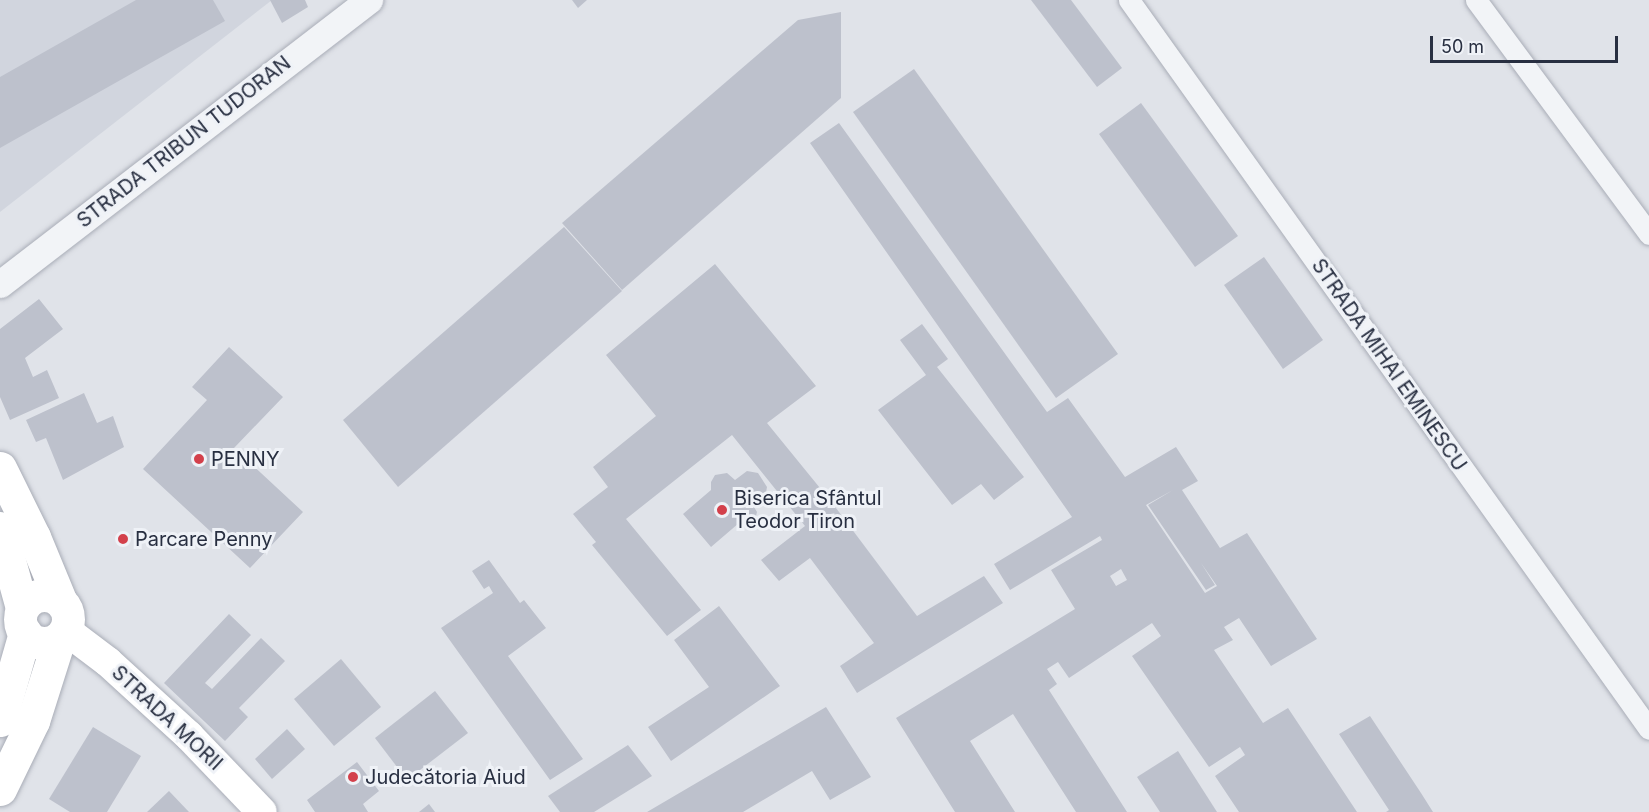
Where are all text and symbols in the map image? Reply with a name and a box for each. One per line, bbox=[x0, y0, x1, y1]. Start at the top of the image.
scale bar bbox=[1433, 24, 1620, 62]
text: 50 m bbox=[1441, 36, 1484, 57]
street label: STRADA TRIBUN TUDORAN bbox=[72, 51, 296, 233]
street label: STRADA MIHAI EMINESCU bbox=[1306, 254, 1472, 476]
place label: PENNY bbox=[211, 447, 280, 471]
marker: PENNY bbox=[192, 452, 206, 466]
place label: Biserica Sfântul Teodor Tiron bbox=[734, 486, 881, 533]
marker: Biserica Sfântul Teodor Tiron bbox=[715, 503, 729, 517]
place label: Parcare Penny bbox=[135, 527, 272, 551]
marker: Parcare Penny bbox=[116, 532, 130, 546]
street label: STRADA MORII bbox=[107, 661, 227, 775]
place label: Judecătoria Aiud bbox=[365, 765, 526, 789]
marker: Judecătoria Aiud bbox=[346, 770, 360, 784]

